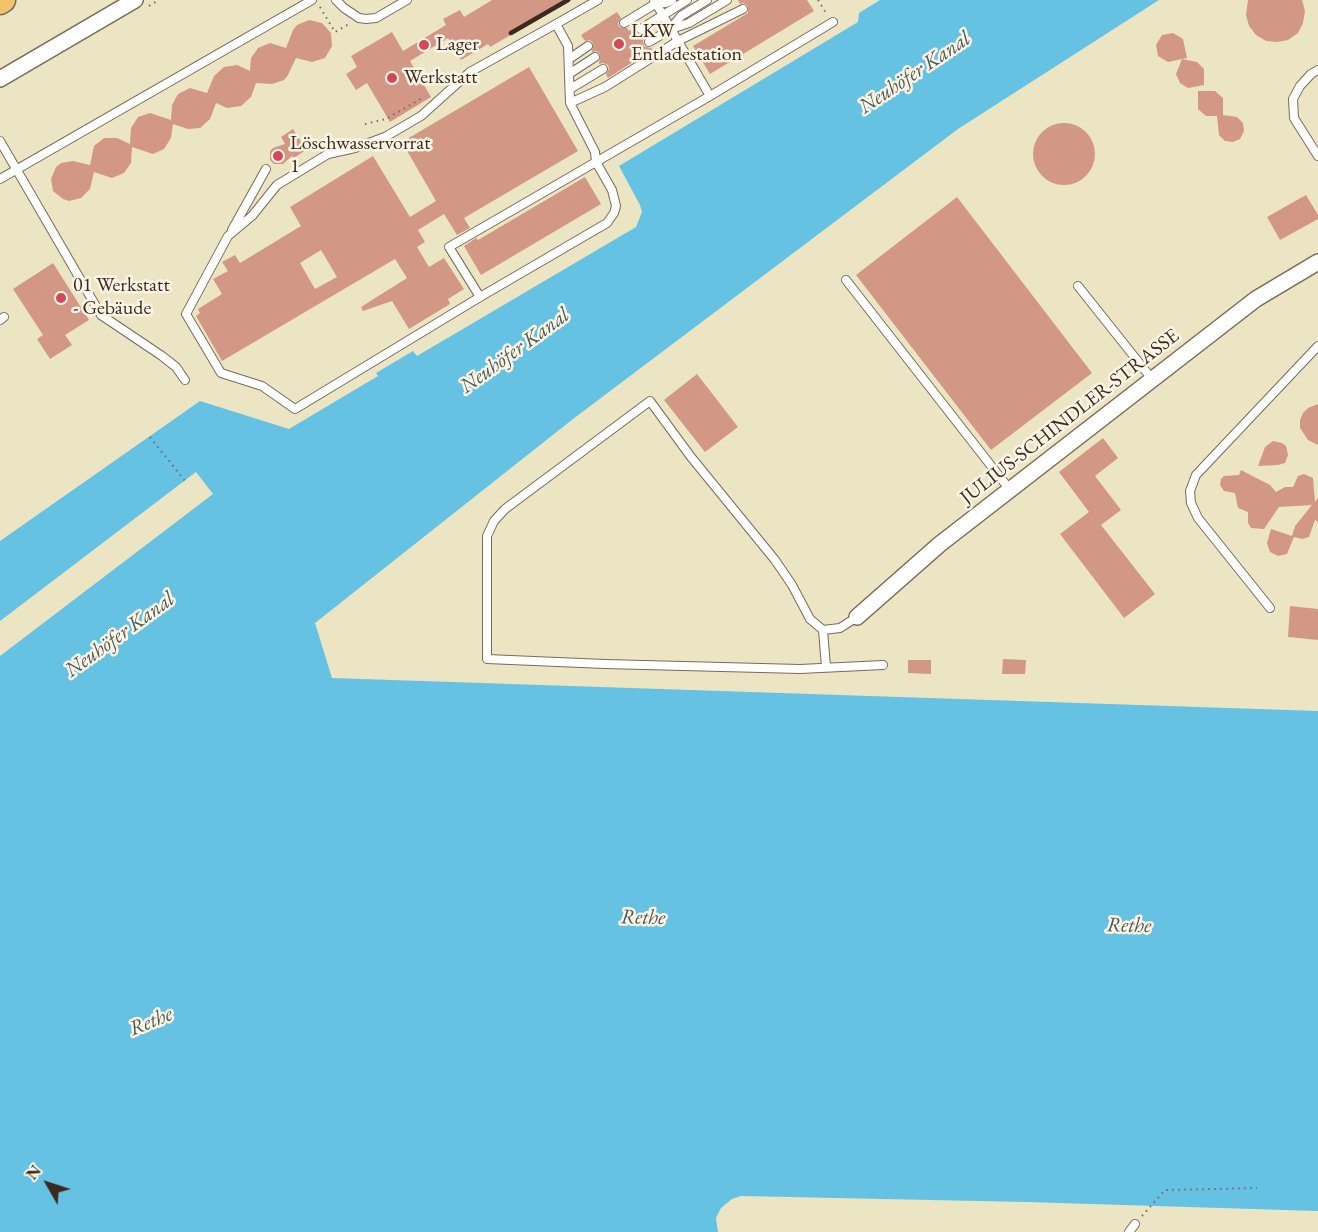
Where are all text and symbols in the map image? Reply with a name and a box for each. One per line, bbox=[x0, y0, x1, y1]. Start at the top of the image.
place label: LKW Entladestation bbox=[631, 20, 742, 67]
water label: Neuhöfer Kanal bbox=[854, 26, 976, 120]
place label: Lager bbox=[436, 33, 479, 57]
marker: LKW Entladestation bbox=[612, 37, 626, 51]
marker: Lager bbox=[417, 38, 431, 52]
place label: Werkstatt bbox=[404, 66, 477, 90]
marker: Werkstatt bbox=[385, 71, 399, 85]
place label: Löschwasservorrat 1 bbox=[290, 132, 431, 179]
marker: Löschwasservorrat 1 bbox=[271, 149, 285, 163]
place label: 01 Werkstatt - Gebäude bbox=[73, 274, 170, 321]
marker: 01 Werkstatt - Gebäude bbox=[54, 291, 68, 305]
water label: Neuhöfer Kanal bbox=[455, 303, 575, 399]
street label: JULIUS-SCHINDLER-STRASSE bbox=[956, 324, 1184, 510]
water label: Neuhöfer Kanal bbox=[60, 587, 180, 683]
water label: Rethe bbox=[620, 905, 666, 931]
water label: Rethe bbox=[1106, 913, 1152, 939]
water label: Rethe bbox=[126, 1002, 176, 1042]
north arrow bbox=[18, 1154, 78, 1214]
text: N bbox=[21, 1161, 46, 1184]

